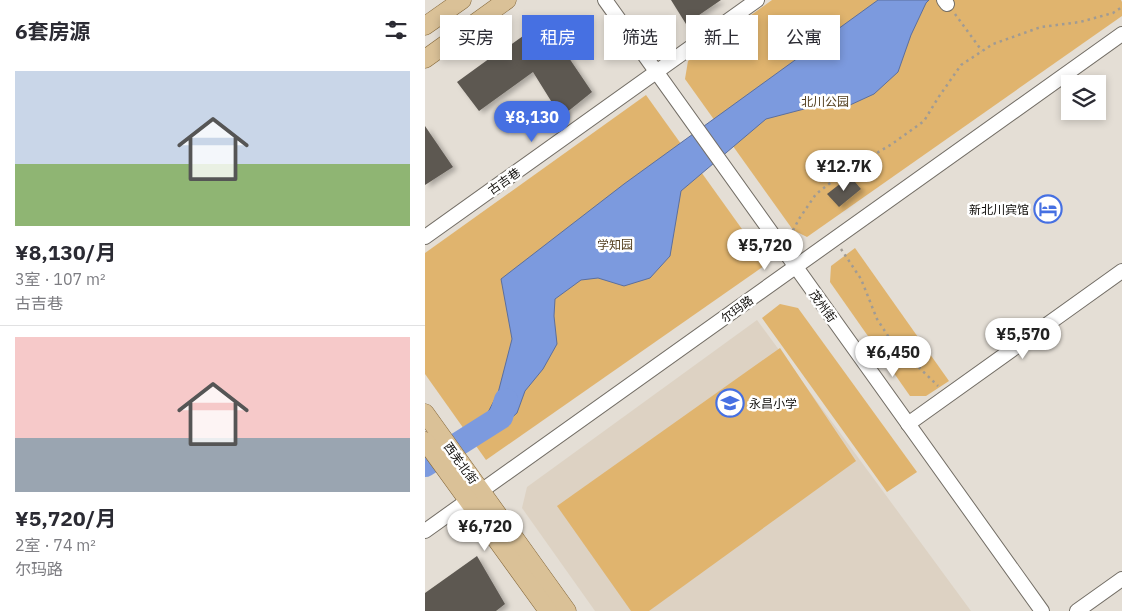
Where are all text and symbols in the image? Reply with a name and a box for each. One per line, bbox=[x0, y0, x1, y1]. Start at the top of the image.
chip: 买房 bbox=[440, 15, 512, 60]
chip: 租房 bbox=[522, 15, 594, 60]
chip: 筛选 bbox=[604, 15, 676, 60]
chip: 新上 bbox=[686, 15, 758, 60]
chip: 公寓 bbox=[768, 15, 840, 60]
icon: filters bbox=[382, 16, 410, 44]
text: 6套房源 bbox=[15, 17, 91, 45]
map controls bbox=[1061, 75, 1106, 120]
button: layers bbox=[1061, 75, 1106, 120]
park label: 北川公园 bbox=[801, 94, 849, 109]
pin: ¥8,130 bbox=[491, 100, 573, 143]
icon: home bbox=[168, 104, 258, 194]
text: ¥8,130 bbox=[505, 107, 559, 127]
pin: ¥12.7K bbox=[803, 150, 885, 192]
text: ¥12.7K bbox=[816, 156, 872, 176]
street label: 古吉巷 bbox=[485, 165, 523, 197]
hotel icon: 新北川宾馆 bbox=[1033, 194, 1063, 224]
place label: 新北川宾馆 bbox=[969, 202, 1029, 217]
pin: ¥5,720 bbox=[724, 228, 806, 271]
text: ¥5,720 bbox=[738, 235, 792, 255]
park label: 学知园 bbox=[597, 237, 633, 252]
text: ¥8,130/月 bbox=[15, 238, 116, 266]
text: 3室 · 107 m² bbox=[15, 269, 105, 289]
street label: 茂州街 bbox=[806, 287, 840, 325]
street label: 尔玛路 bbox=[718, 292, 756, 326]
text: 古吉巷 bbox=[15, 293, 63, 313]
pin: ¥5,570 bbox=[982, 318, 1064, 360]
text: ¥5,570 bbox=[996, 324, 1050, 344]
pin: ¥6,450 bbox=[852, 336, 934, 378]
text: ¥6,450 bbox=[866, 342, 920, 362]
icon: home bbox=[168, 369, 258, 459]
school or university icon: 永昌小学 bbox=[715, 388, 745, 418]
place label: 永昌小学 bbox=[749, 396, 797, 411]
street label: 西羌北街 bbox=[441, 439, 481, 487]
text: ¥5,720/月 bbox=[15, 504, 116, 532]
pin: ¥6,720 bbox=[444, 510, 526, 552]
text: ¥6,720 bbox=[458, 516, 512, 536]
text: 2室 · 74 m² bbox=[15, 535, 96, 555]
text: 尔玛路 bbox=[15, 559, 63, 579]

